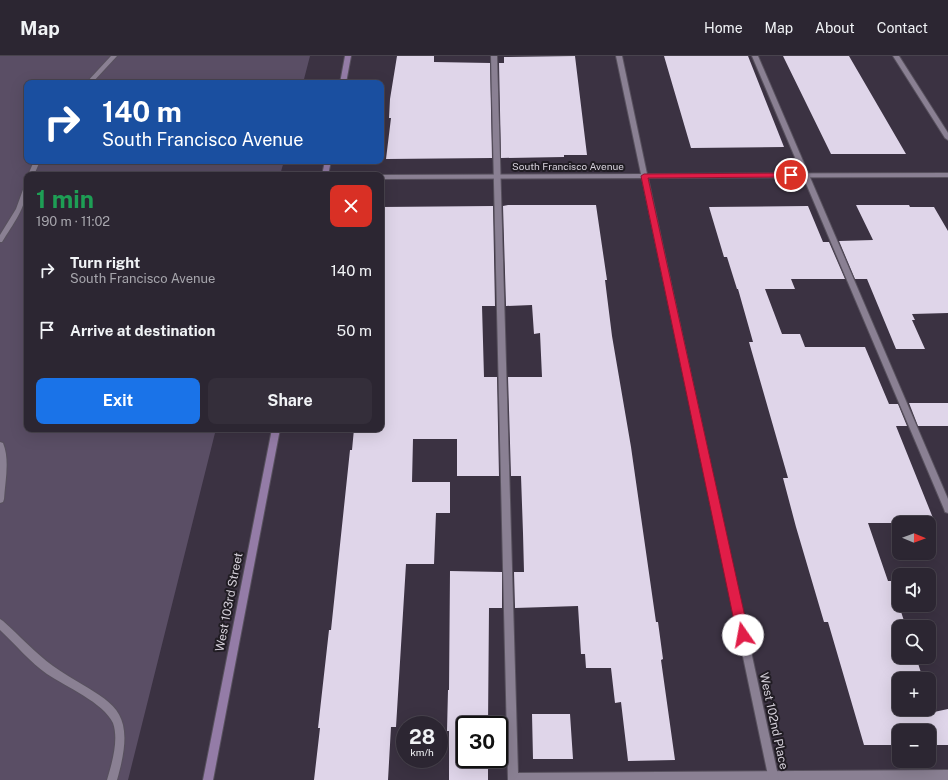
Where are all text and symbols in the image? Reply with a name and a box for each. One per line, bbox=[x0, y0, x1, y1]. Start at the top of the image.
text: Map bbox=[20, 17, 60, 39]
text: Home bbox=[704, 20, 743, 36]
text: Map bbox=[765, 20, 793, 36]
text: About bbox=[815, 20, 855, 36]
text: Contact bbox=[877, 20, 928, 36]
text: 140 m bbox=[102, 95, 182, 128]
icon: right bbox=[36, 96, 88, 148]
text: South Francisco Avenue bbox=[102, 129, 303, 150]
pin bbox=[774, 158, 808, 192]
street label: South Francisco Avenue bbox=[512, 160, 624, 172]
icon: arrive bbox=[780, 164, 802, 186]
text: 1 min bbox=[36, 185, 94, 213]
button: close bbox=[330, 185, 372, 227]
text: 190 m · 11:02 bbox=[36, 214, 110, 229]
text: Turn right bbox=[70, 254, 140, 271]
icon: right bbox=[36, 259, 58, 281]
text: 140 m bbox=[331, 262, 372, 279]
text: South Francisco Avenue bbox=[70, 271, 215, 286]
icon: arrive bbox=[36, 319, 58, 341]
text: Arrive at destination bbox=[70, 322, 215, 339]
text: 50 m bbox=[337, 322, 372, 339]
button: Exit bbox=[36, 378, 200, 424]
button: Share bbox=[208, 378, 372, 424]
north arrow bbox=[892, 516, 936, 560]
map controls bbox=[892, 516, 936, 768]
street label: West 103rd Street bbox=[213, 551, 246, 653]
button: sound bbox=[892, 568, 936, 612]
position arrow bbox=[722, 614, 764, 656]
button: search bbox=[892, 620, 936, 664]
street label: West 102nd Place bbox=[757, 671, 791, 771]
button: + bbox=[892, 672, 936, 716]
speed limit sign: 30 bbox=[456, 716, 508, 768]
button: − bbox=[892, 724, 936, 768]
text: 28 bbox=[409, 725, 435, 749]
text: km/h bbox=[410, 746, 434, 758]

